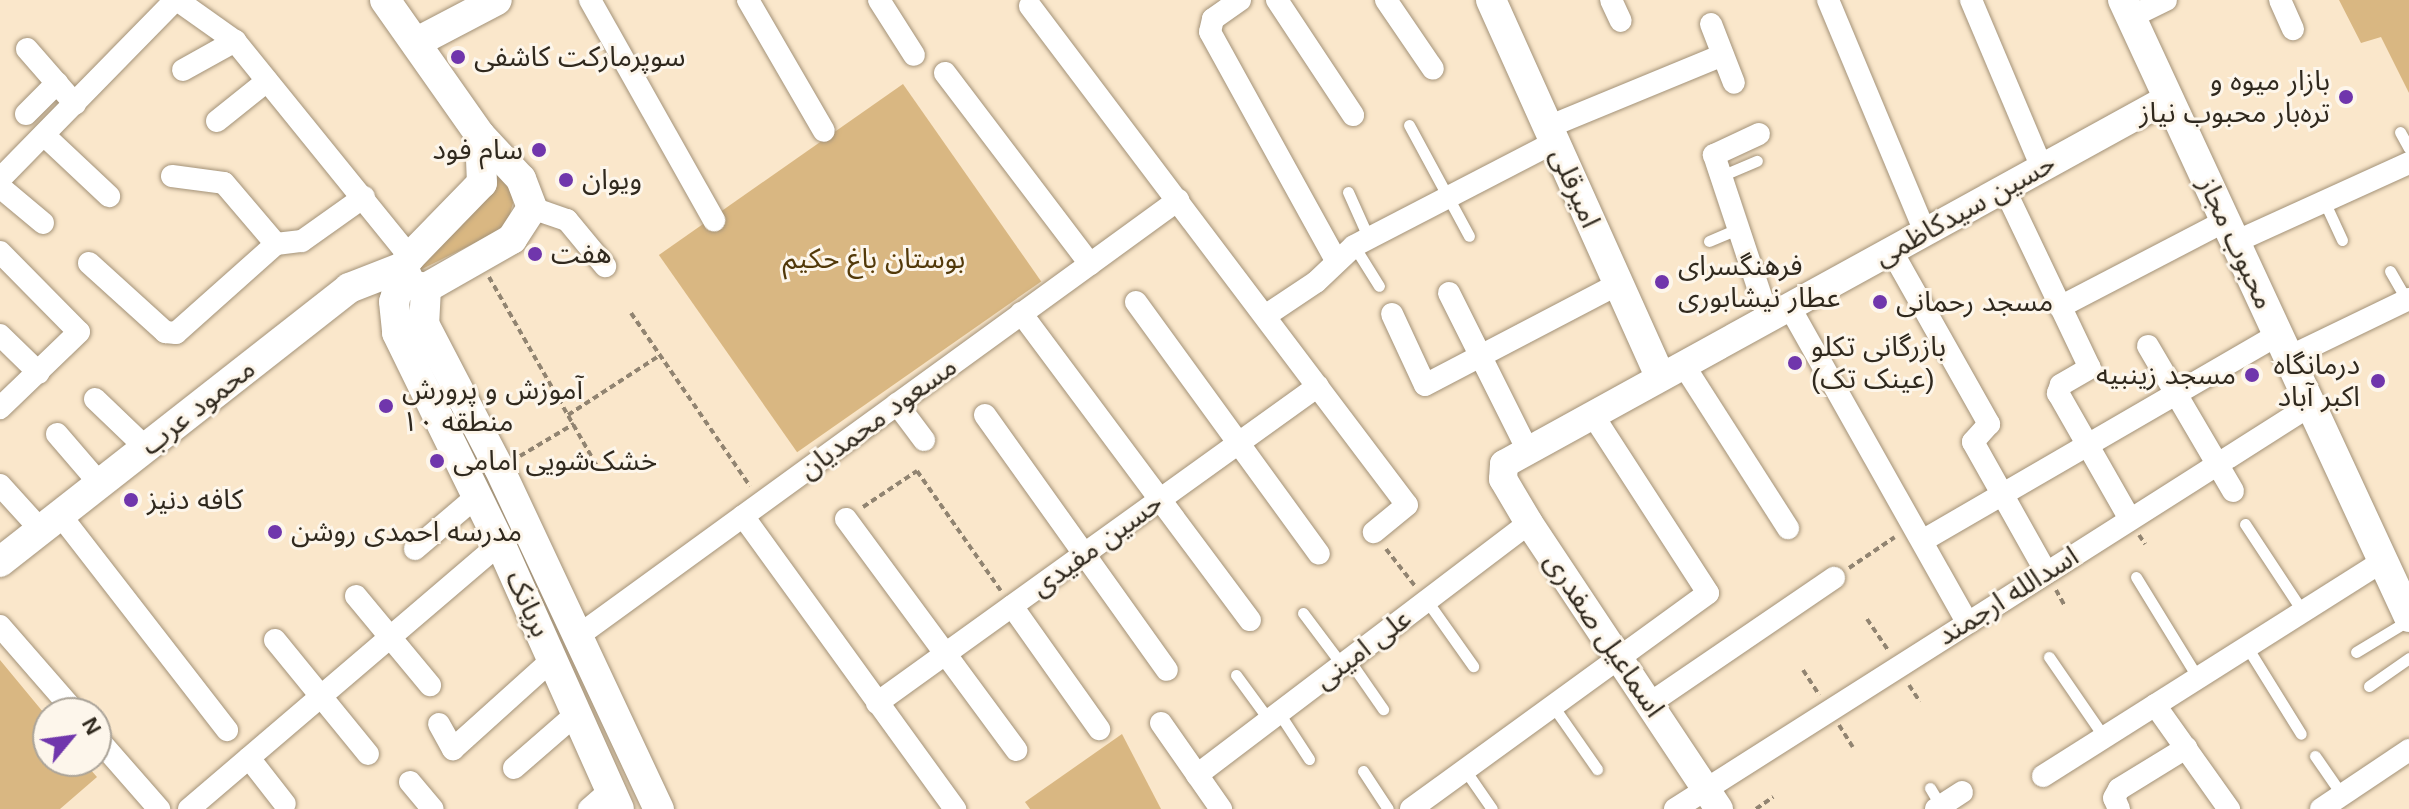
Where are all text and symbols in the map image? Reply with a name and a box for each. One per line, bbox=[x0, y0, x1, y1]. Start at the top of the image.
place label: سوپرمارکت کاشفی bbox=[474, 40, 686, 74]
marker: سوپرمارکت کاشفی bbox=[449, 48, 467, 66]
place label: بازار میوه و تره‌بار محبوب نیاز bbox=[2139, 64, 2330, 130]
marker: بازار میوه و تره‌بار محبوب نیاز bbox=[2337, 88, 2355, 106]
place label: سام فود bbox=[432, 133, 523, 167]
marker: سام فود bbox=[530, 141, 548, 159]
street label: امیرقلی bbox=[1543, 143, 1607, 233]
street label: حسین سیدکاظمی bbox=[1869, 146, 2061, 274]
place label: ویوان bbox=[582, 163, 642, 197]
marker: ویوان bbox=[557, 171, 575, 189]
street label: محبوب مجاز bbox=[2191, 172, 2281, 314]
place label: هفت bbox=[551, 237, 612, 271]
park label: بوستان باغ حکیم bbox=[783, 242, 965, 276]
marker: هفت bbox=[526, 245, 544, 263]
place label: فرهنگسرای عطار نیشابوری bbox=[1678, 249, 1840, 315]
marker: فرهنگسرای عطار نیشابوری bbox=[1653, 273, 1671, 291]
place label: مسجد رحمانی bbox=[1896, 285, 2053, 319]
marker: مسجد رحمانی bbox=[1871, 293, 1889, 311]
place label: بازرگانی تکلو (عینک تک) bbox=[1811, 330, 1946, 396]
place label: درمانگاه اکبر آباد bbox=[2273, 348, 2360, 414]
street label: مسعود محمدیان bbox=[793, 350, 963, 486]
street label: محمود عرب bbox=[134, 352, 262, 462]
marker: بازرگانی تکلو (عینک تک) bbox=[1786, 354, 1804, 372]
place label: مسجد زینبیه bbox=[2096, 358, 2236, 392]
marker: مسجد زینبیه bbox=[2243, 366, 2261, 384]
marker: درمانگاه اکبر آباد bbox=[2367, 370, 2389, 392]
place label: آموزش و پرورش منطقه ۱۰ bbox=[402, 373, 583, 439]
marker: آموزش و پرورش منطقه ۱۰ bbox=[377, 397, 395, 415]
place label: خشک‌شویی امامی bbox=[453, 444, 657, 478]
marker: خشک‌شویی امامی bbox=[428, 452, 446, 470]
place label: کافه دنیز bbox=[147, 483, 243, 517]
street label: حسین مفیدی bbox=[1025, 486, 1169, 604]
marker: کافه دنیز bbox=[122, 491, 140, 509]
place label: مدرسه احمدی روشن bbox=[291, 515, 522, 549]
marker: مدرسه احمدی روشن bbox=[266, 523, 284, 541]
street label: اسدالله ارجمند bbox=[1931, 539, 2085, 653]
street label: اسماعیل صفدری bbox=[1537, 546, 1671, 724]
street label: بریانک bbox=[499, 566, 557, 642]
street label: علی امینی bbox=[1308, 602, 1418, 696]
north arrow bbox=[32, 697, 112, 777]
text: N bbox=[77, 713, 106, 739]

